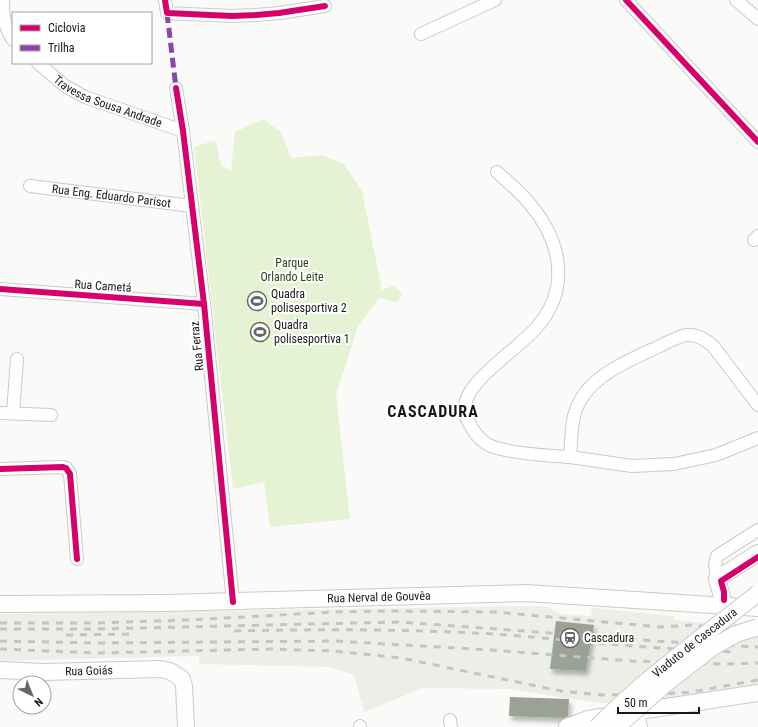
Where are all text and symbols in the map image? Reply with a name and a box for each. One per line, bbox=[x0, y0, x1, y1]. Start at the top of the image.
legend bbox=[12, 12, 152, 64]
text: Ciclovia bbox=[48, 21, 86, 35]
text: Trilha bbox=[48, 41, 75, 55]
street label: Travessa Sousa Andrade bbox=[51, 72, 164, 130]
street label: Rua Eng. Eduardo Parisot bbox=[51, 182, 172, 210]
park label: Parque Orlando Leite bbox=[260, 256, 324, 284]
street label: Rua Cametá bbox=[74, 277, 132, 295]
place label: Quadra polisesportiva 2 bbox=[271, 287, 347, 315]
sports icon: Quadra polisesportiva 2 bbox=[246, 290, 268, 312]
place label: Quadra polisesportiva 1 bbox=[274, 318, 350, 346]
street label: Rua Ferraz bbox=[187, 320, 207, 372]
sports icon: Quadra polisesportiva 1 bbox=[249, 321, 271, 343]
district label: CASCADURA bbox=[387, 402, 479, 421]
street label: Rua Nerval de Gouvêa bbox=[327, 589, 431, 606]
street label: Viaduto de Cascadura bbox=[649, 605, 740, 681]
station icon: Cascadura bbox=[559, 627, 581, 649]
place label: Cascadura bbox=[584, 631, 634, 645]
street label: Rua Goiás bbox=[65, 663, 113, 678]
north arrow bbox=[12, 675, 52, 715]
scale bar bbox=[618, 689, 699, 715]
text: N bbox=[31, 695, 45, 709]
text: 50 m bbox=[624, 696, 648, 710]

